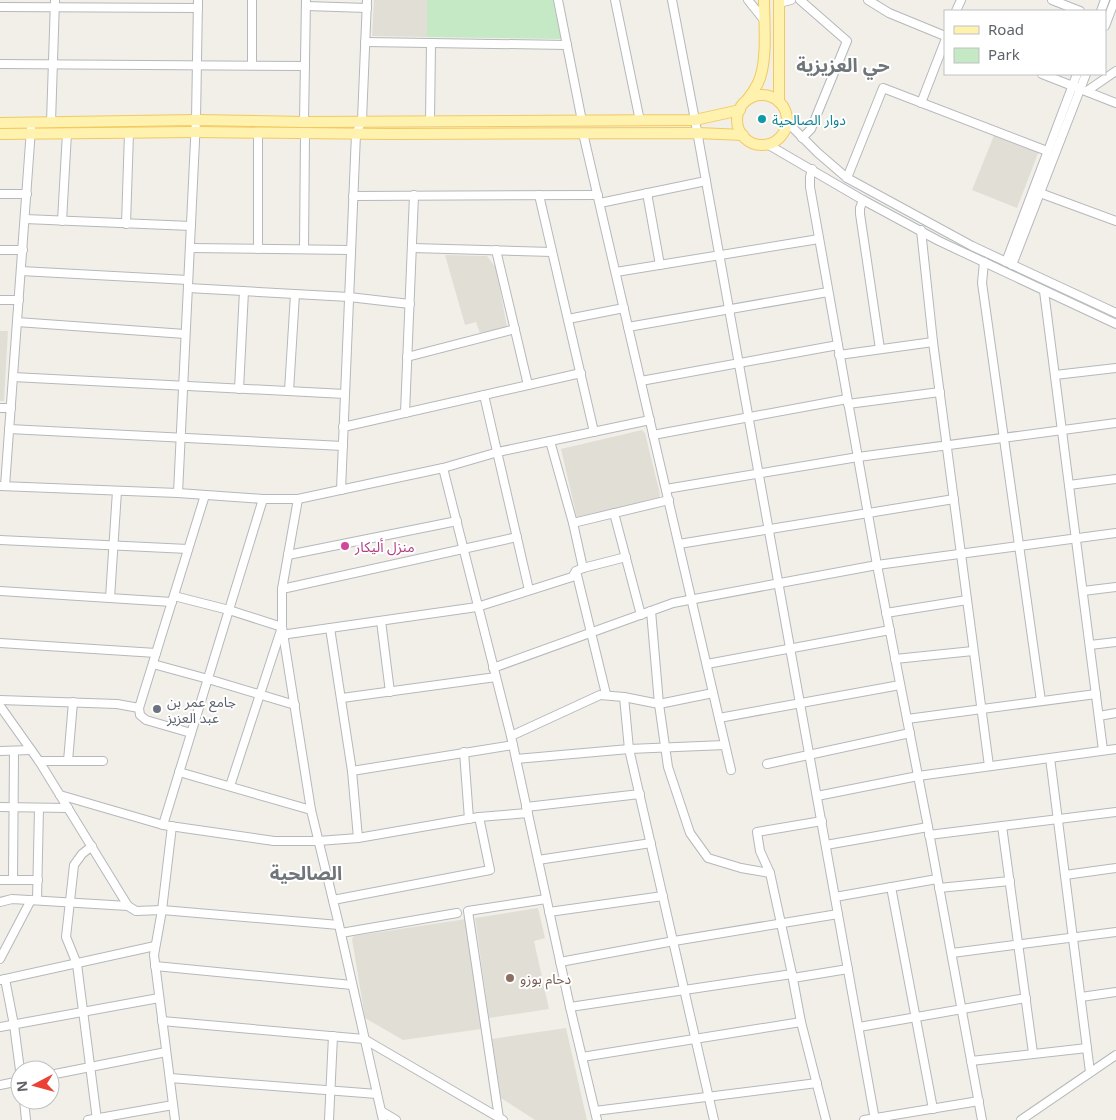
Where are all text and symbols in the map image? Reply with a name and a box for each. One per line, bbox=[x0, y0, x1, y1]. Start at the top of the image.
legend bbox=[944, 10, 1106, 75]
text: Road bbox=[988, 19, 1024, 39]
text: Park bbox=[988, 44, 1020, 64]
district label: حي العزيزية bbox=[796, 52, 890, 80]
place label: دوار الصالحية bbox=[772, 110, 846, 129]
marker: دوار الصالحية bbox=[756, 113, 768, 125]
place label: منزل أليكار bbox=[354, 537, 415, 556]
marker: منزل أليكار bbox=[339, 540, 351, 552]
place label: جامع عمر بن عبد العزيز bbox=[166, 692, 236, 727]
marker: جامع عمر بن عبد العزيز bbox=[151, 703, 163, 715]
district label: الصالحية bbox=[270, 860, 342, 886]
place label: دحام بوزو bbox=[520, 969, 572, 990]
marker: دحام بوزو bbox=[504, 972, 516, 984]
north arrow bbox=[10, 1060, 60, 1110]
text: N bbox=[12, 1080, 32, 1093]

